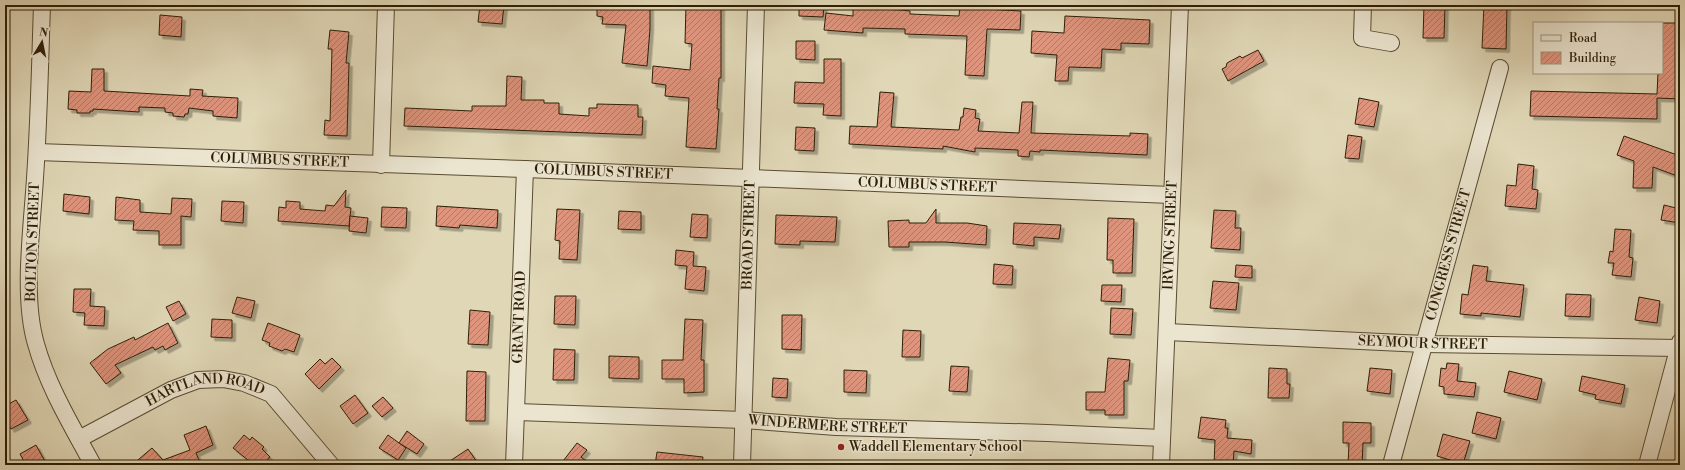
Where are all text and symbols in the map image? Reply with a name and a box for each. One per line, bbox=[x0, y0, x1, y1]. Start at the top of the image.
north arrow bbox=[22, 22, 62, 62]
legend bbox=[1533, 22, 1663, 74]
text: N bbox=[38, 25, 49, 41]
text: Road bbox=[1569, 31, 1597, 46]
text: Building bbox=[1568, 51, 1617, 66]
street label: COLUMBUS STREET bbox=[210, 149, 350, 172]
street label: COLUMBUS STREET bbox=[534, 160, 674, 184]
street label: COLUMBUS STREET bbox=[858, 173, 997, 197]
street label: BROAD STREET bbox=[738, 180, 760, 291]
street label: IRVING STREET bbox=[1159, 180, 1182, 290]
street label: BOLTON STREET bbox=[22, 182, 44, 303]
street label: CONGRESS STREET bbox=[1422, 187, 1475, 323]
street label: GRANT ROAD bbox=[509, 270, 530, 364]
street label: SEYMOUR STREET bbox=[1358, 332, 1488, 354]
street label: HARTLAND ROAD bbox=[143, 370, 268, 411]
street label: WINDERMERE STREET bbox=[746, 411, 908, 438]
place label: Waddell Elementary School bbox=[848, 438, 1022, 456]
marker: Waddell Elementary School bbox=[836, 442, 846, 452]

